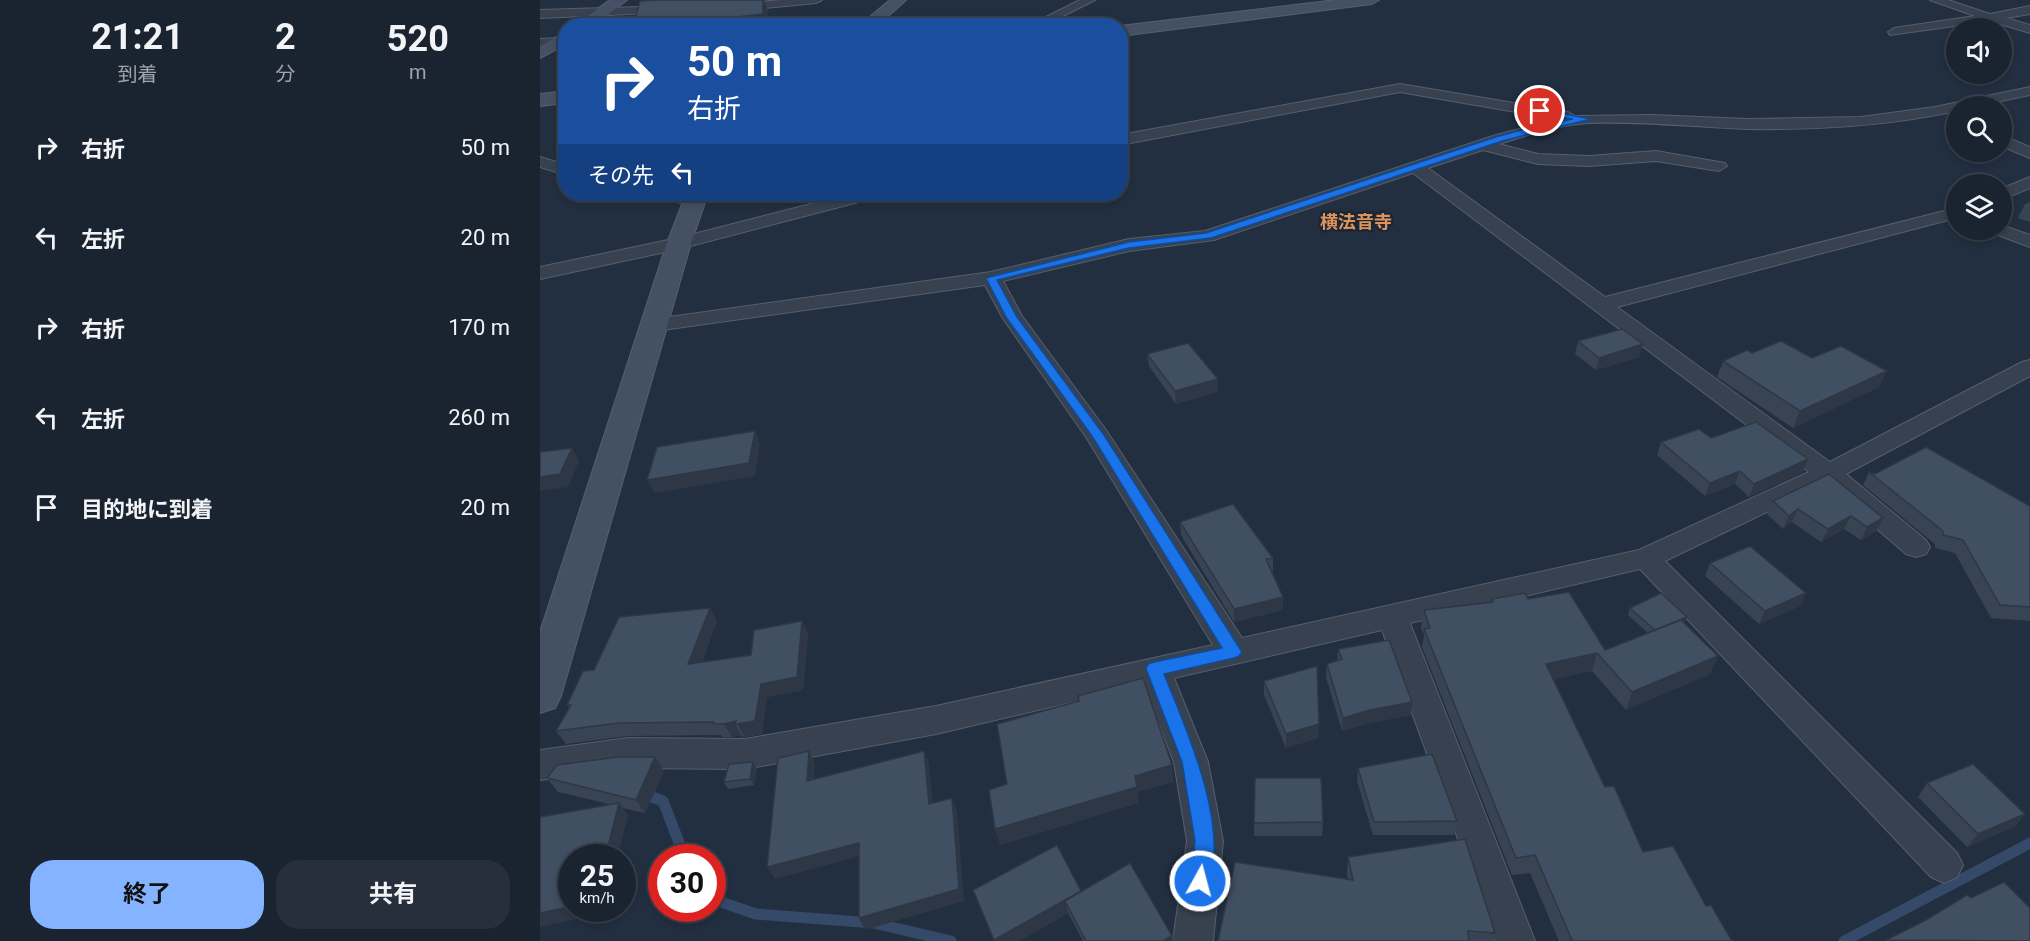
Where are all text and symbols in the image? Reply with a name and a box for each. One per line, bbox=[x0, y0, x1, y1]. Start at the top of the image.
text: 21:21 bbox=[91, 16, 184, 58]
text: 2 bbox=[275, 16, 296, 58]
text: 520 bbox=[387, 18, 449, 60]
map controls bbox=[1946, 18, 2012, 240]
button: sound bbox=[1946, 18, 2012, 84]
text: 50 m bbox=[687, 37, 782, 86]
icon: right bbox=[588, 42, 666, 120]
text: m bbox=[409, 60, 427, 84]
text: 到着 bbox=[118, 62, 158, 86]
text: 分 bbox=[275, 62, 295, 86]
pin bbox=[1514, 85, 1565, 136]
text: 右折 bbox=[687, 93, 741, 125]
icon: arrive bbox=[1523, 94, 1556, 127]
button: search bbox=[1946, 96, 2012, 162]
icon: right bbox=[30, 131, 63, 164]
text: 50 m bbox=[461, 135, 510, 160]
text: 右折 bbox=[81, 137, 125, 162]
icon: left bbox=[666, 156, 699, 189]
text: その先 bbox=[588, 163, 654, 188]
button: layers bbox=[1946, 174, 2012, 240]
district label: 横法音寺 bbox=[1320, 211, 1392, 232]
icon: left bbox=[30, 221, 63, 254]
text: 20 m bbox=[461, 225, 510, 250]
text: 左折 bbox=[81, 227, 125, 252]
icon: right bbox=[30, 311, 63, 344]
text: 170 m bbox=[448, 315, 510, 340]
text: 右折 bbox=[81, 317, 125, 342]
icon: left bbox=[30, 401, 63, 434]
text: 260 m bbox=[448, 405, 510, 430]
text: 左折 bbox=[81, 407, 125, 432]
icon: arrive bbox=[30, 491, 63, 524]
text: 20 m bbox=[461, 495, 510, 520]
text: 目的地に到着 bbox=[81, 497, 213, 522]
speed limit sign: 30 bbox=[648, 844, 726, 922]
position arrow bbox=[1168, 849, 1232, 913]
text: 25 bbox=[580, 858, 614, 893]
button: 終了 bbox=[30, 860, 264, 929]
button: 共有 bbox=[276, 860, 510, 929]
text: km/h bbox=[579, 889, 615, 907]

